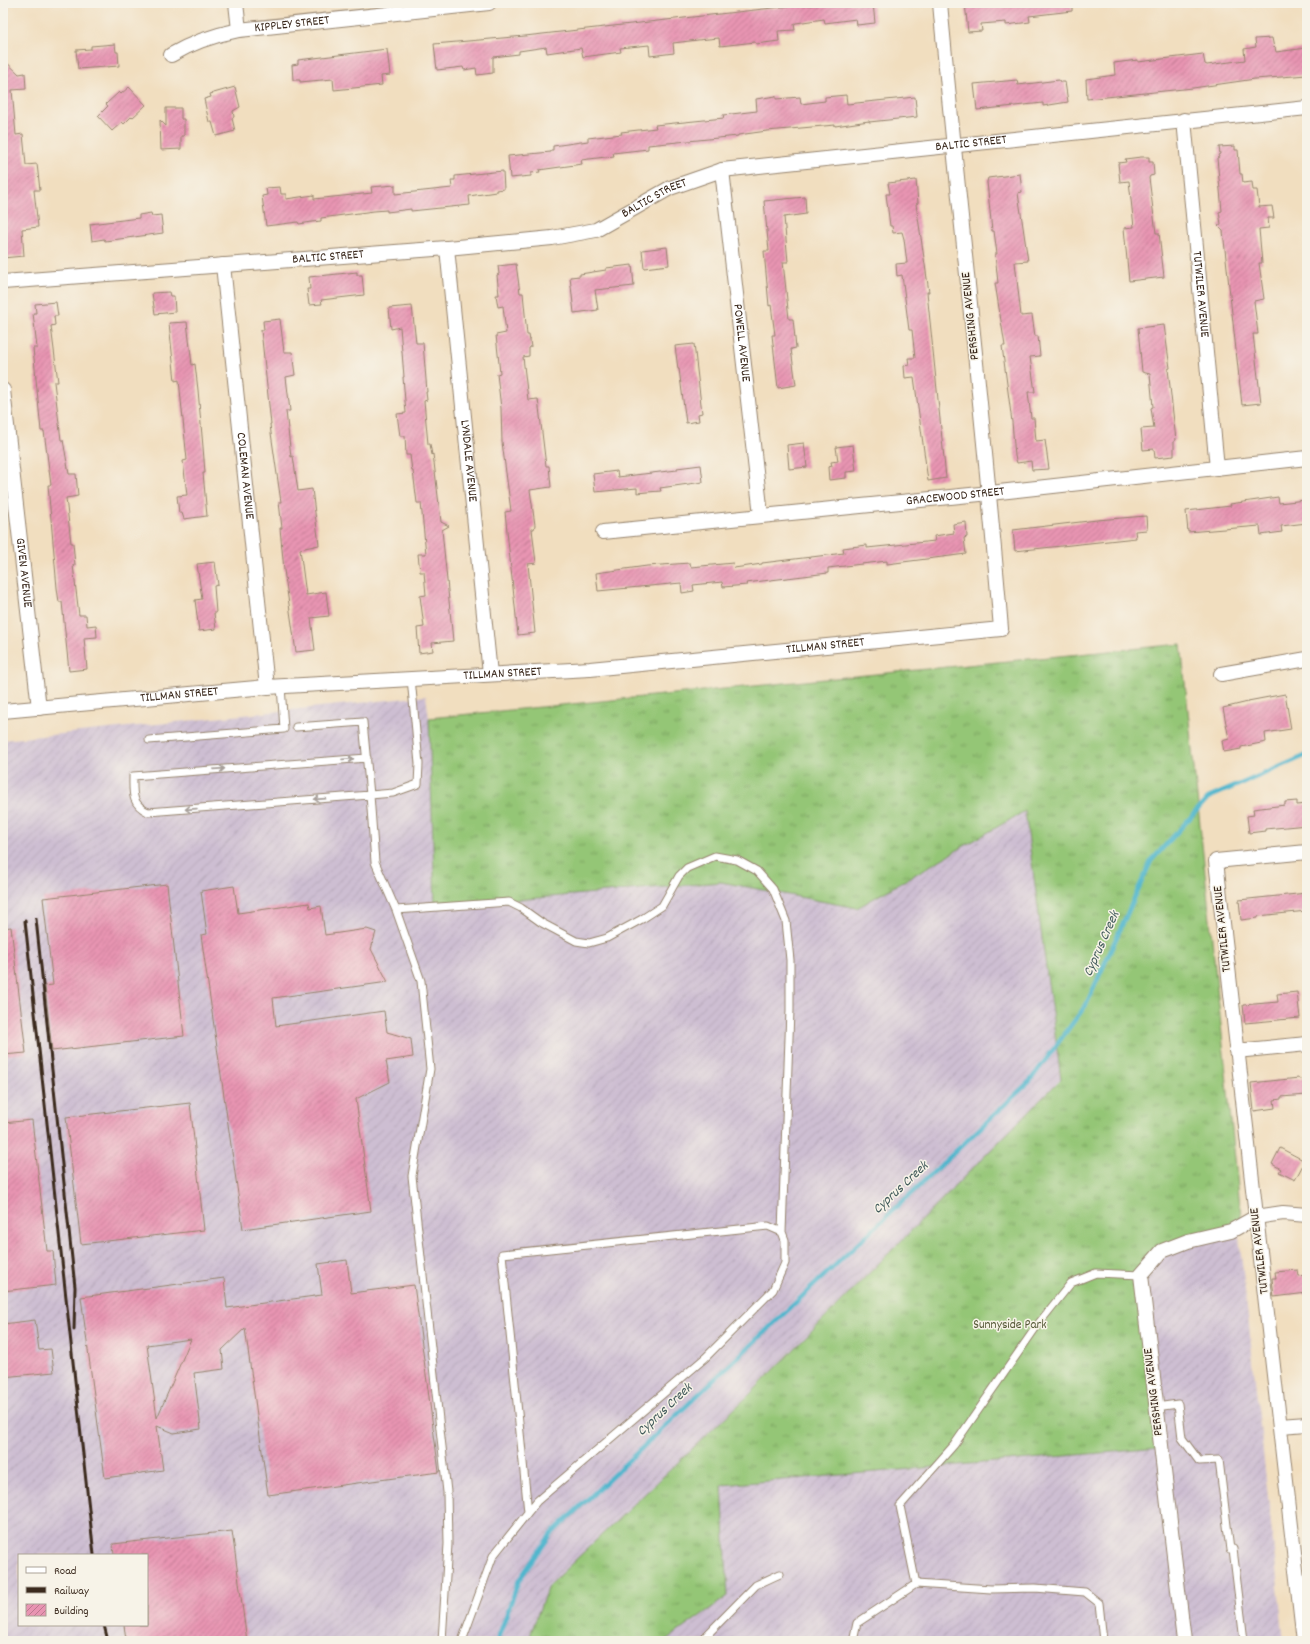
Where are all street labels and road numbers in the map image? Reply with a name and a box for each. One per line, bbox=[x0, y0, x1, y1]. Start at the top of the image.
street label: KIPPLEY STREET bbox=[254, 11, 330, 38]
street label: BALTIC STREET bbox=[934, 130, 1008, 157]
street label: BALTIC STREET bbox=[618, 173, 689, 223]
street label: BALTIC STREET bbox=[292, 245, 364, 269]
street label: TUTWILER AVENUE bbox=[1187, 250, 1214, 338]
street label: PERSHING AVENUE bbox=[957, 271, 985, 361]
street label: POWELL AVENUE bbox=[728, 303, 755, 383]
street label: LYNDALE AVENUE bbox=[455, 419, 482, 503]
street label: COLEMAN AVENUE bbox=[231, 432, 259, 520]
street label: GRACEWOOD STREET bbox=[905, 482, 1005, 511]
street label: GIVEN AVENUE bbox=[10, 537, 37, 609]
street label: TILLMAN STREET bbox=[785, 633, 865, 659]
street label: TILLMAN STREET bbox=[463, 662, 542, 686]
street label: TILLMAN STREET bbox=[139, 682, 219, 708]
street label: TUTWILER AVENUE bbox=[1209, 885, 1237, 973]
street label: TUTWILER AVENUE bbox=[1245, 1207, 1275, 1295]
street label: PERSHING AVENUE bbox=[1139, 1347, 1169, 1437]

